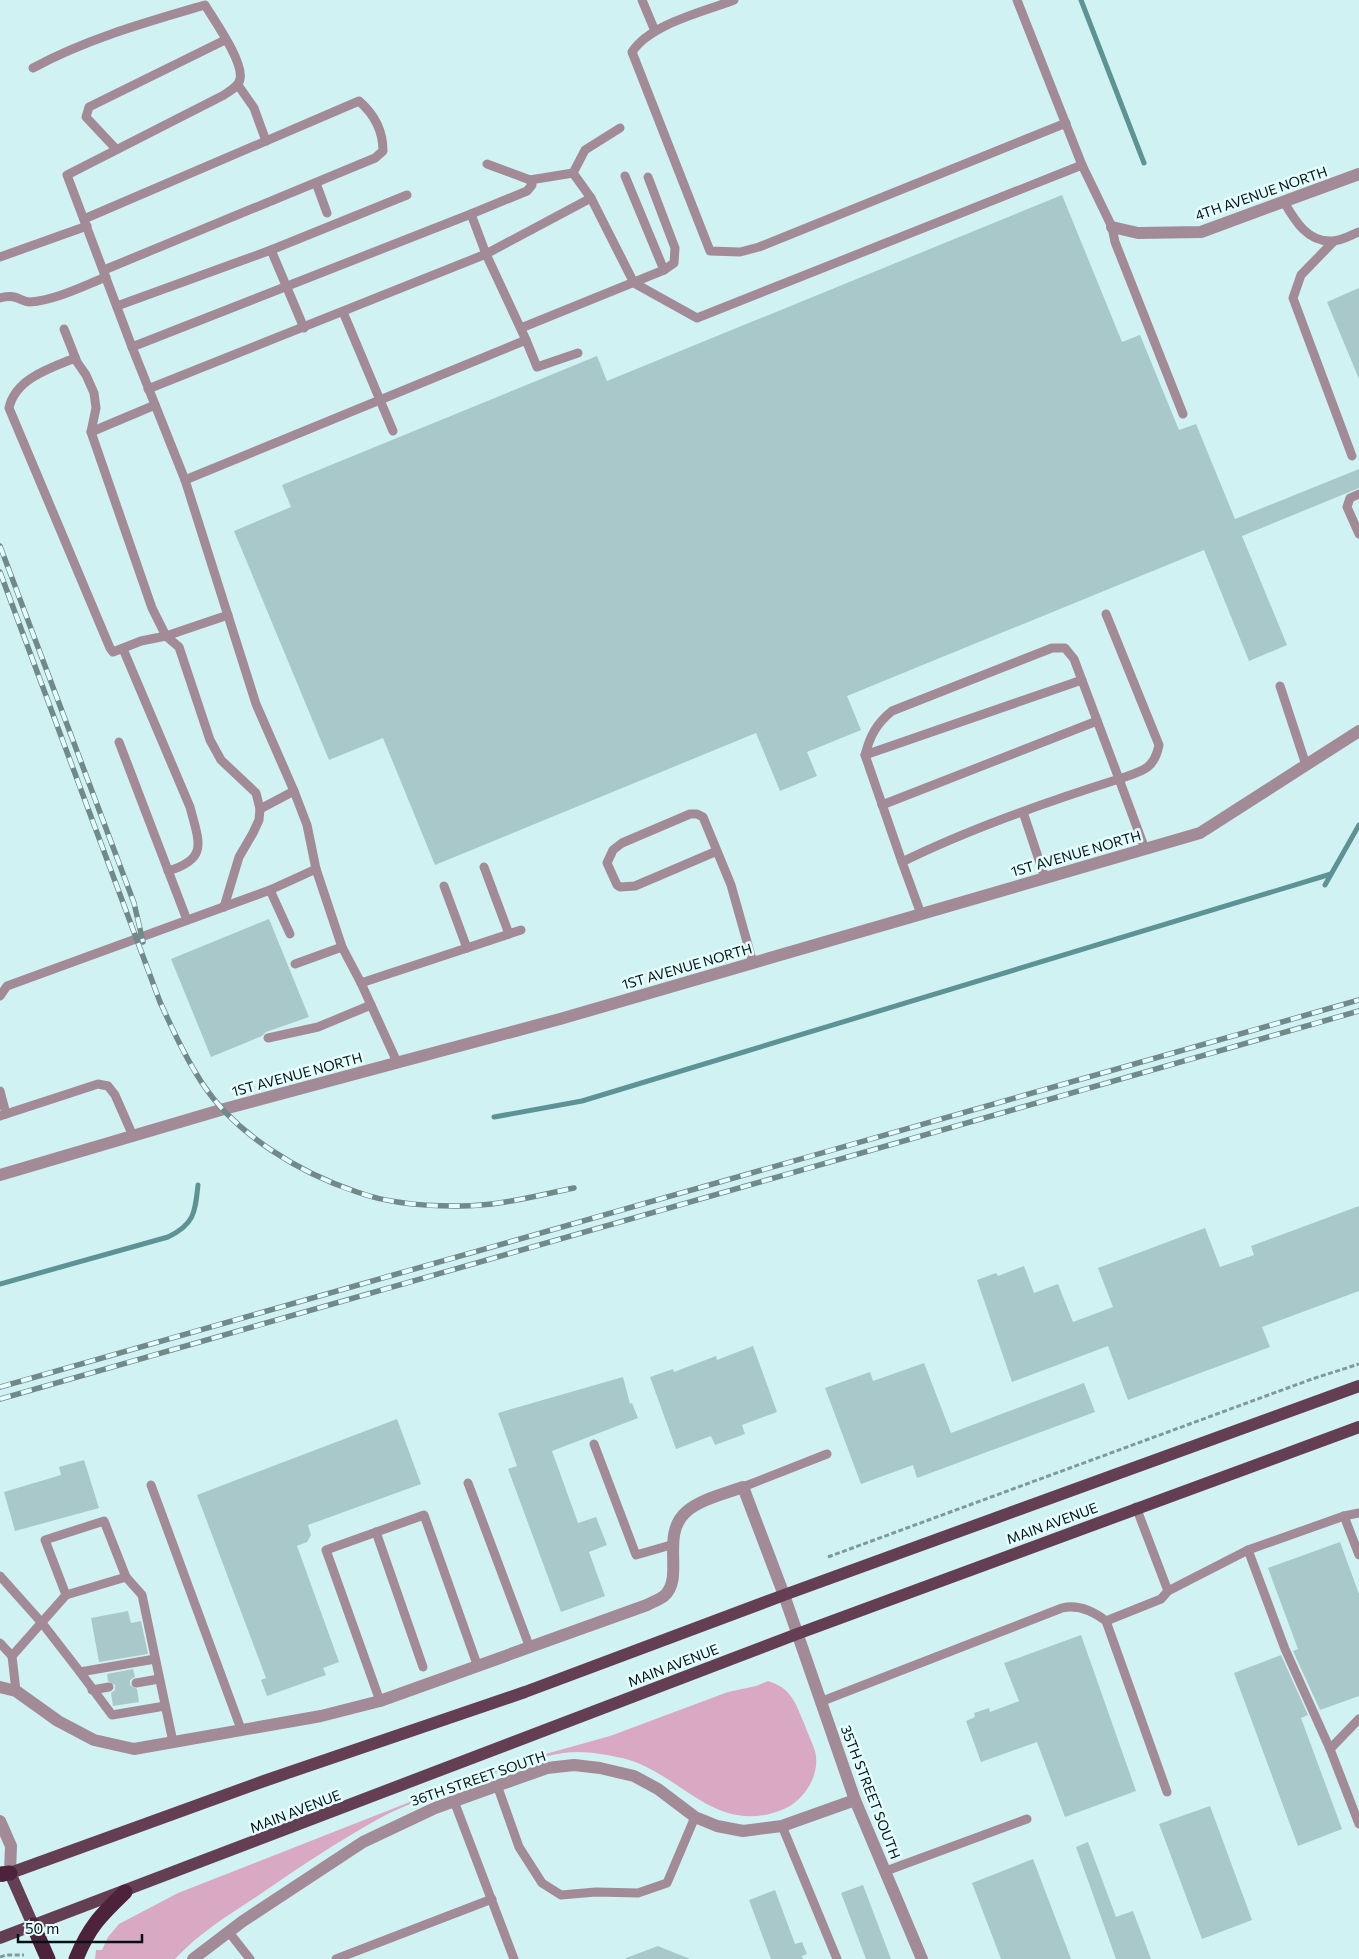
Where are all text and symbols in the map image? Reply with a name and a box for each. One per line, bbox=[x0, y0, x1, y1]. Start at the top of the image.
street label: 4TH AVENUE NORTH bbox=[1193, 162, 1329, 224]
street label: 1ST AVENUE NORTH bbox=[1009, 826, 1143, 880]
street label: 1ST AVENUE NORTH bbox=[620, 939, 754, 993]
street label: 1ST AVENUE NORTH bbox=[230, 1048, 364, 1100]
street label: MAIN AVENUE bbox=[1004, 1499, 1100, 1547]
street label: MAIN AVENUE bbox=[625, 1640, 721, 1690]
street label: 35TH STREET SOUTH bbox=[838, 1723, 904, 1861]
street label: 36TH STREET SOUTH bbox=[408, 1747, 548, 1809]
street label: MAIN AVENUE bbox=[247, 1786, 343, 1836]
scale bar bbox=[18, 1912, 141, 1944]
text: 50 m bbox=[25, 1919, 59, 1937]

